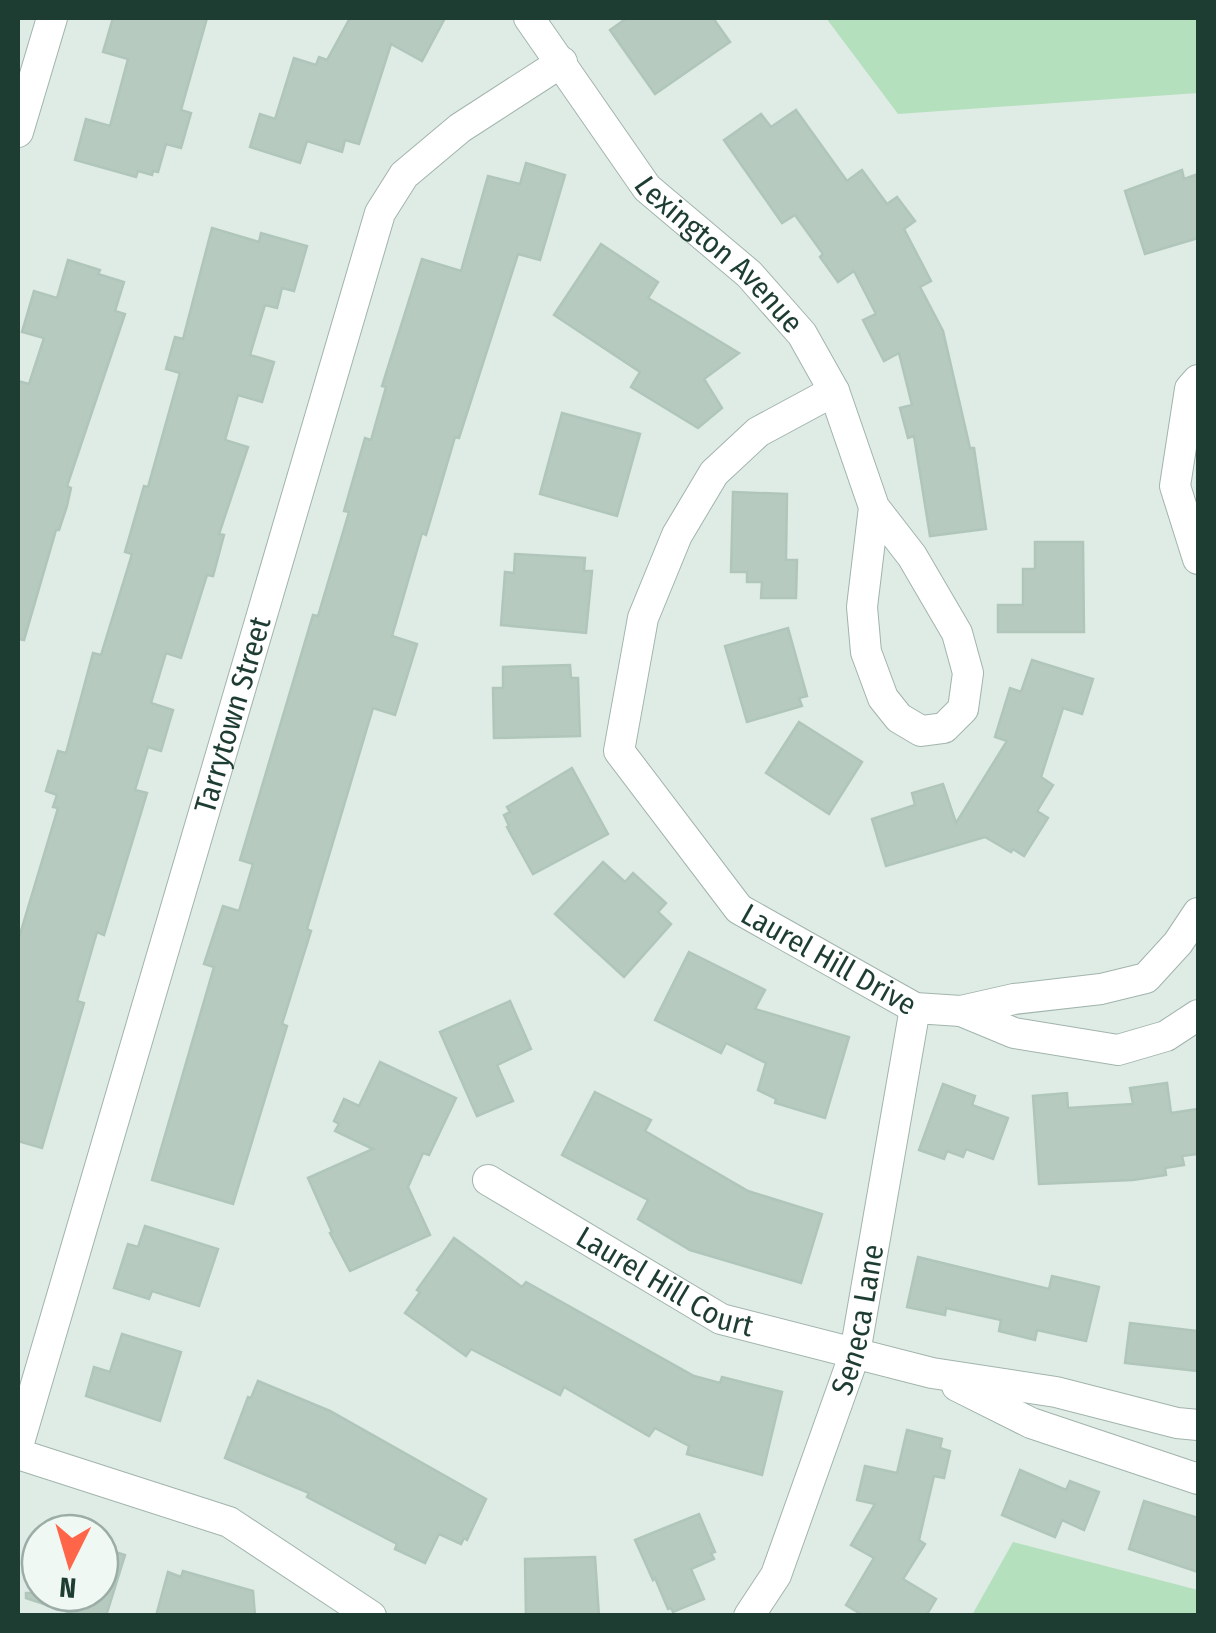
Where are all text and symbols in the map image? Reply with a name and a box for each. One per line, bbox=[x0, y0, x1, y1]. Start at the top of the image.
street label: Lexington Avenue bbox=[627, 170, 811, 340]
street label: Tarrytown Street bbox=[187, 612, 279, 817]
street label: Laurel Hill Drive bbox=[735, 896, 923, 1023]
street label: Laurel Hill Court bbox=[570, 1219, 757, 1345]
street label: Seneca Lane bbox=[824, 1242, 892, 1400]
north arrow bbox=[20, 1513, 120, 1613]
text: N bbox=[58, 1570, 78, 1605]

